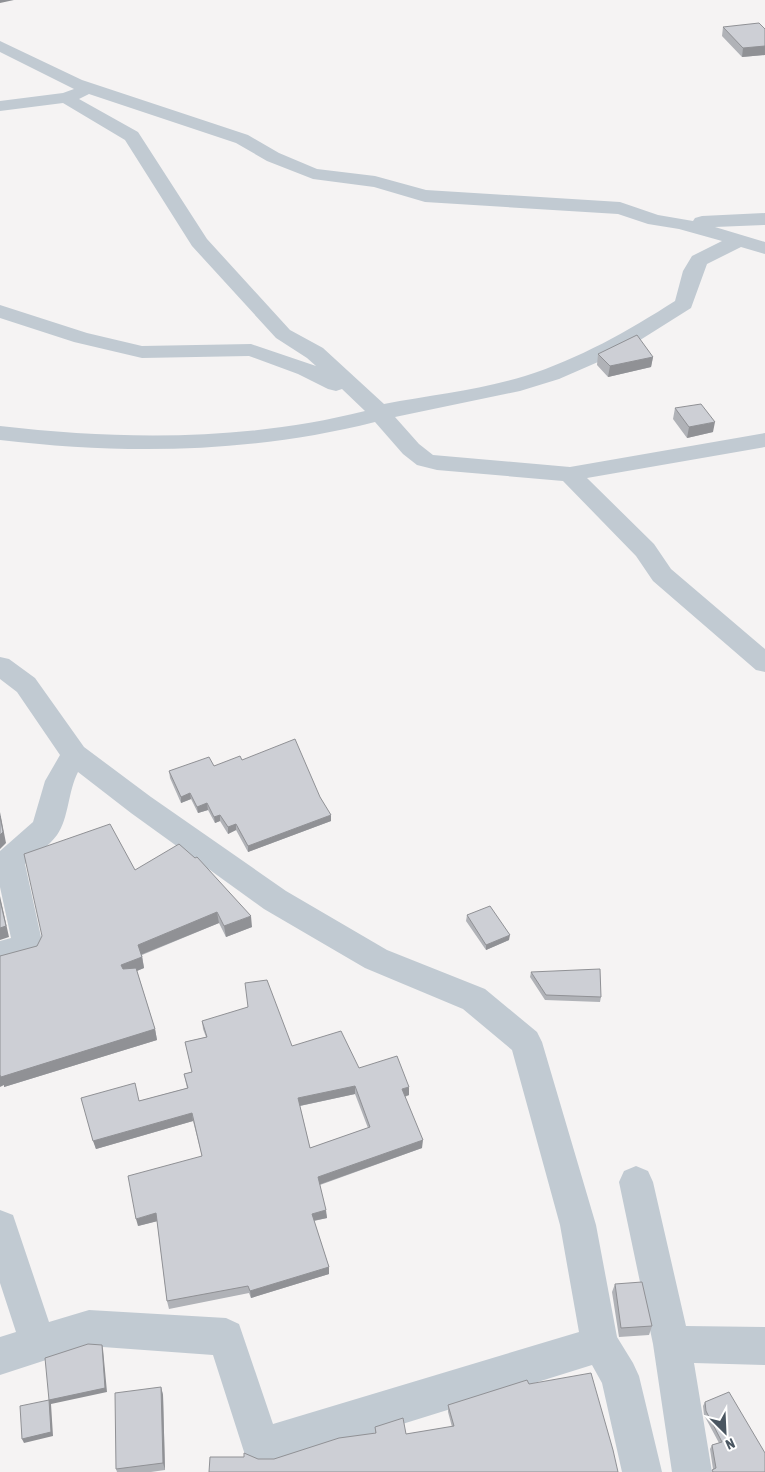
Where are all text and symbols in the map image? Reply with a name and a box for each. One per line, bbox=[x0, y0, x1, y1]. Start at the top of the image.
north arrow bbox=[700, 1407, 750, 1457]
text: N bbox=[723, 1435, 737, 1453]

